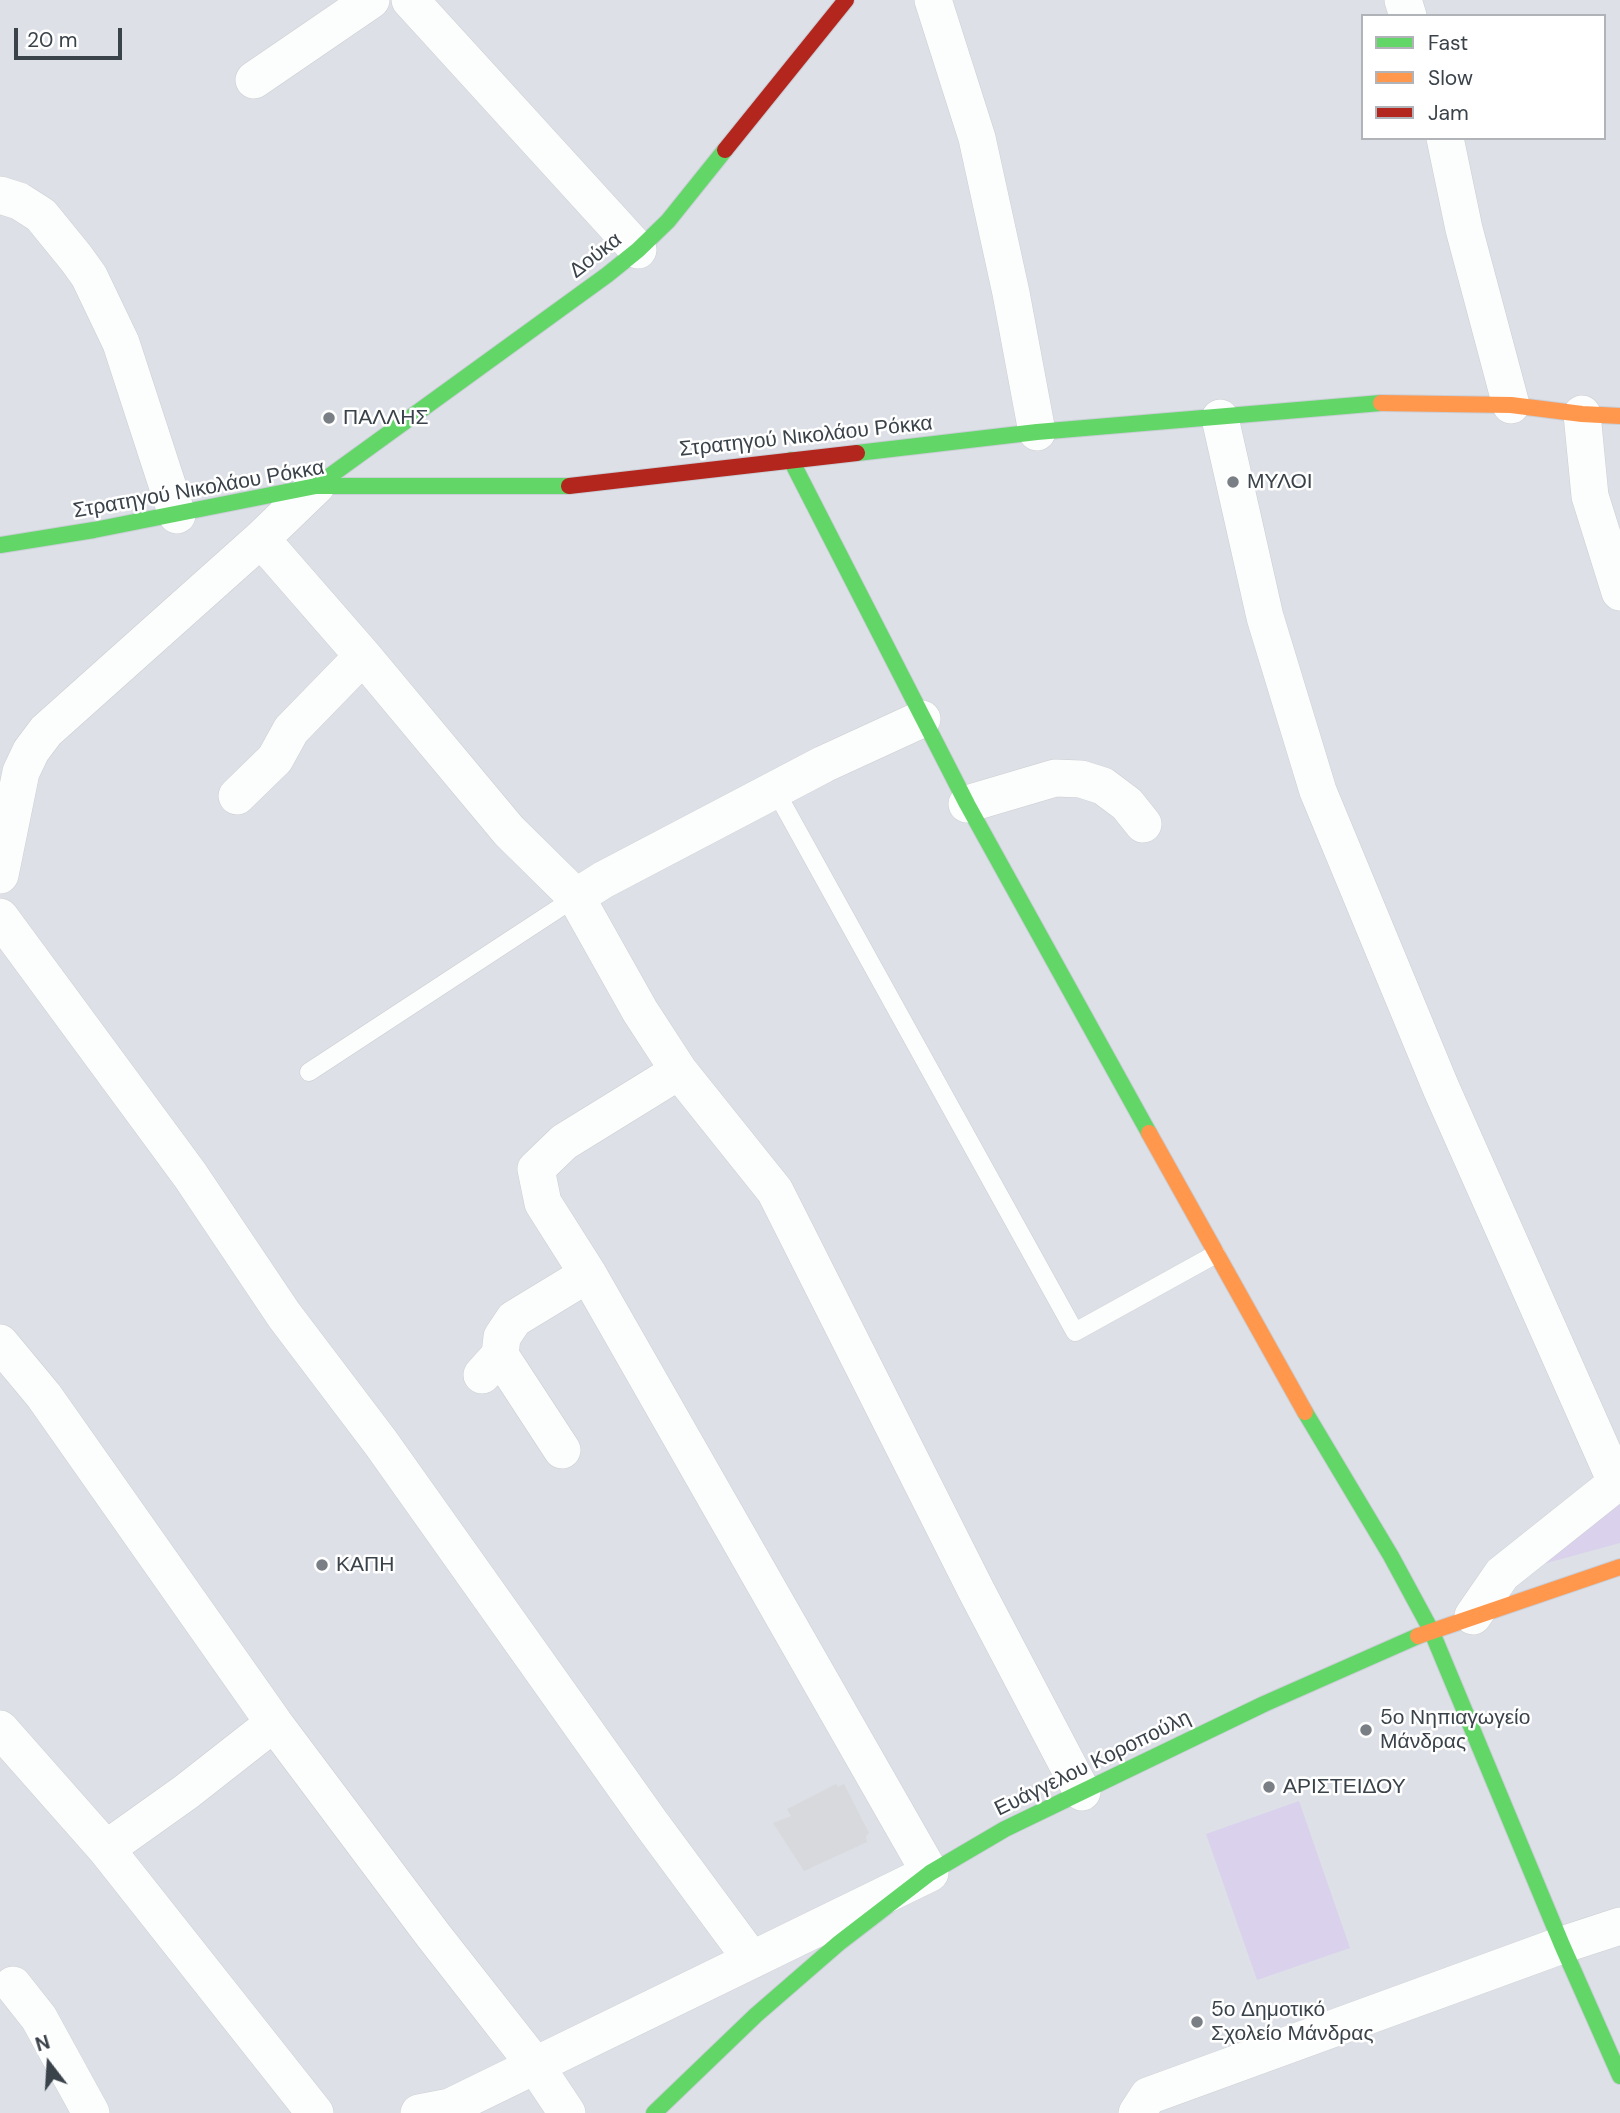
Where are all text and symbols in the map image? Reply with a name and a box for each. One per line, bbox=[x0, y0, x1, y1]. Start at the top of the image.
scale bar bbox=[18, 14, 126, 58]
legend bbox=[1361, 14, 1606, 140]
text: 20 m bbox=[27, 26, 78, 54]
text: Fast bbox=[1428, 29, 1468, 57]
text: Slow bbox=[1428, 64, 1473, 92]
text: Jam bbox=[1428, 99, 1469, 127]
street label: Δούκα bbox=[565, 228, 627, 284]
place label: ΠΑΛΛΗΣ bbox=[343, 405, 428, 431]
marker: ΠΑΛΛΗΣ bbox=[321, 410, 337, 426]
street label: Στρατηγού Νικολάου Ρόκκα bbox=[678, 411, 934, 463]
street label: Στρατηγού Νικολάου Ρόκκα bbox=[71, 455, 327, 525]
place label: ΜΥΛΟΙ bbox=[1247, 469, 1313, 495]
marker: ΜΥΛΟΙ bbox=[1225, 474, 1241, 490]
place label: ΚΑΠΗ bbox=[336, 1552, 394, 1578]
marker: ΚΑΠΗ bbox=[314, 1557, 330, 1573]
place label: 5ο Νηπιαγωγείο Μάνδρας bbox=[1380, 1705, 1530, 1755]
street label: Ευάγγελου Κοροπούλη bbox=[991, 1706, 1195, 1822]
marker: 5ο Νηπιαγωγείο Μάνδρας bbox=[1358, 1722, 1374, 1738]
place label: ΑΡΙΣΤΕΙΔΟΥ bbox=[1283, 1774, 1406, 1800]
marker: ΑΡΙΣΤΕΙΔΟΥ bbox=[1261, 1779, 1277, 1795]
place label: 5ο Δημοτικό Σχολείο Μάνδρας bbox=[1211, 1997, 1374, 2047]
marker: 5ο Δημοτικό Σχολείο Μάνδρας bbox=[1189, 2014, 1205, 2030]
north arrow bbox=[14, 2029, 84, 2099]
text: N bbox=[32, 2029, 53, 2057]

